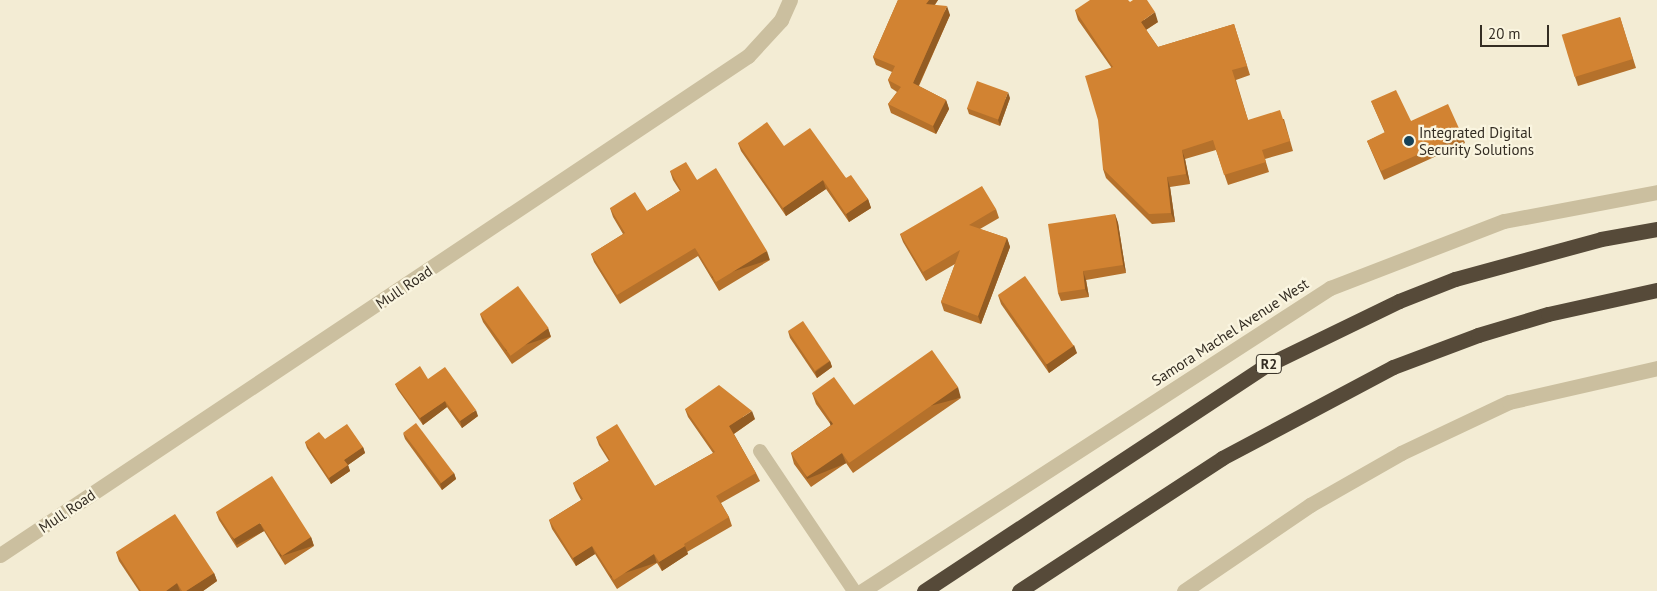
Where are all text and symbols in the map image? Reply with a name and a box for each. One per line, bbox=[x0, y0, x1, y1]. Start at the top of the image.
scale bar bbox=[1482, 15, 1551, 47]
text: 20 m bbox=[1488, 24, 1521, 43]
place label: Integrated Digital Security Solutions bbox=[1419, 123, 1535, 158]
marker: Integrated Digital Security Solutions bbox=[1403, 135, 1415, 147]
street label: Mull Road bbox=[372, 262, 436, 312]
street label: Samora Machel Avenue West bbox=[1148, 274, 1312, 390]
road number: R2 bbox=[1255, 352, 1283, 376]
street label: Mull Road bbox=[35, 486, 99, 536]

